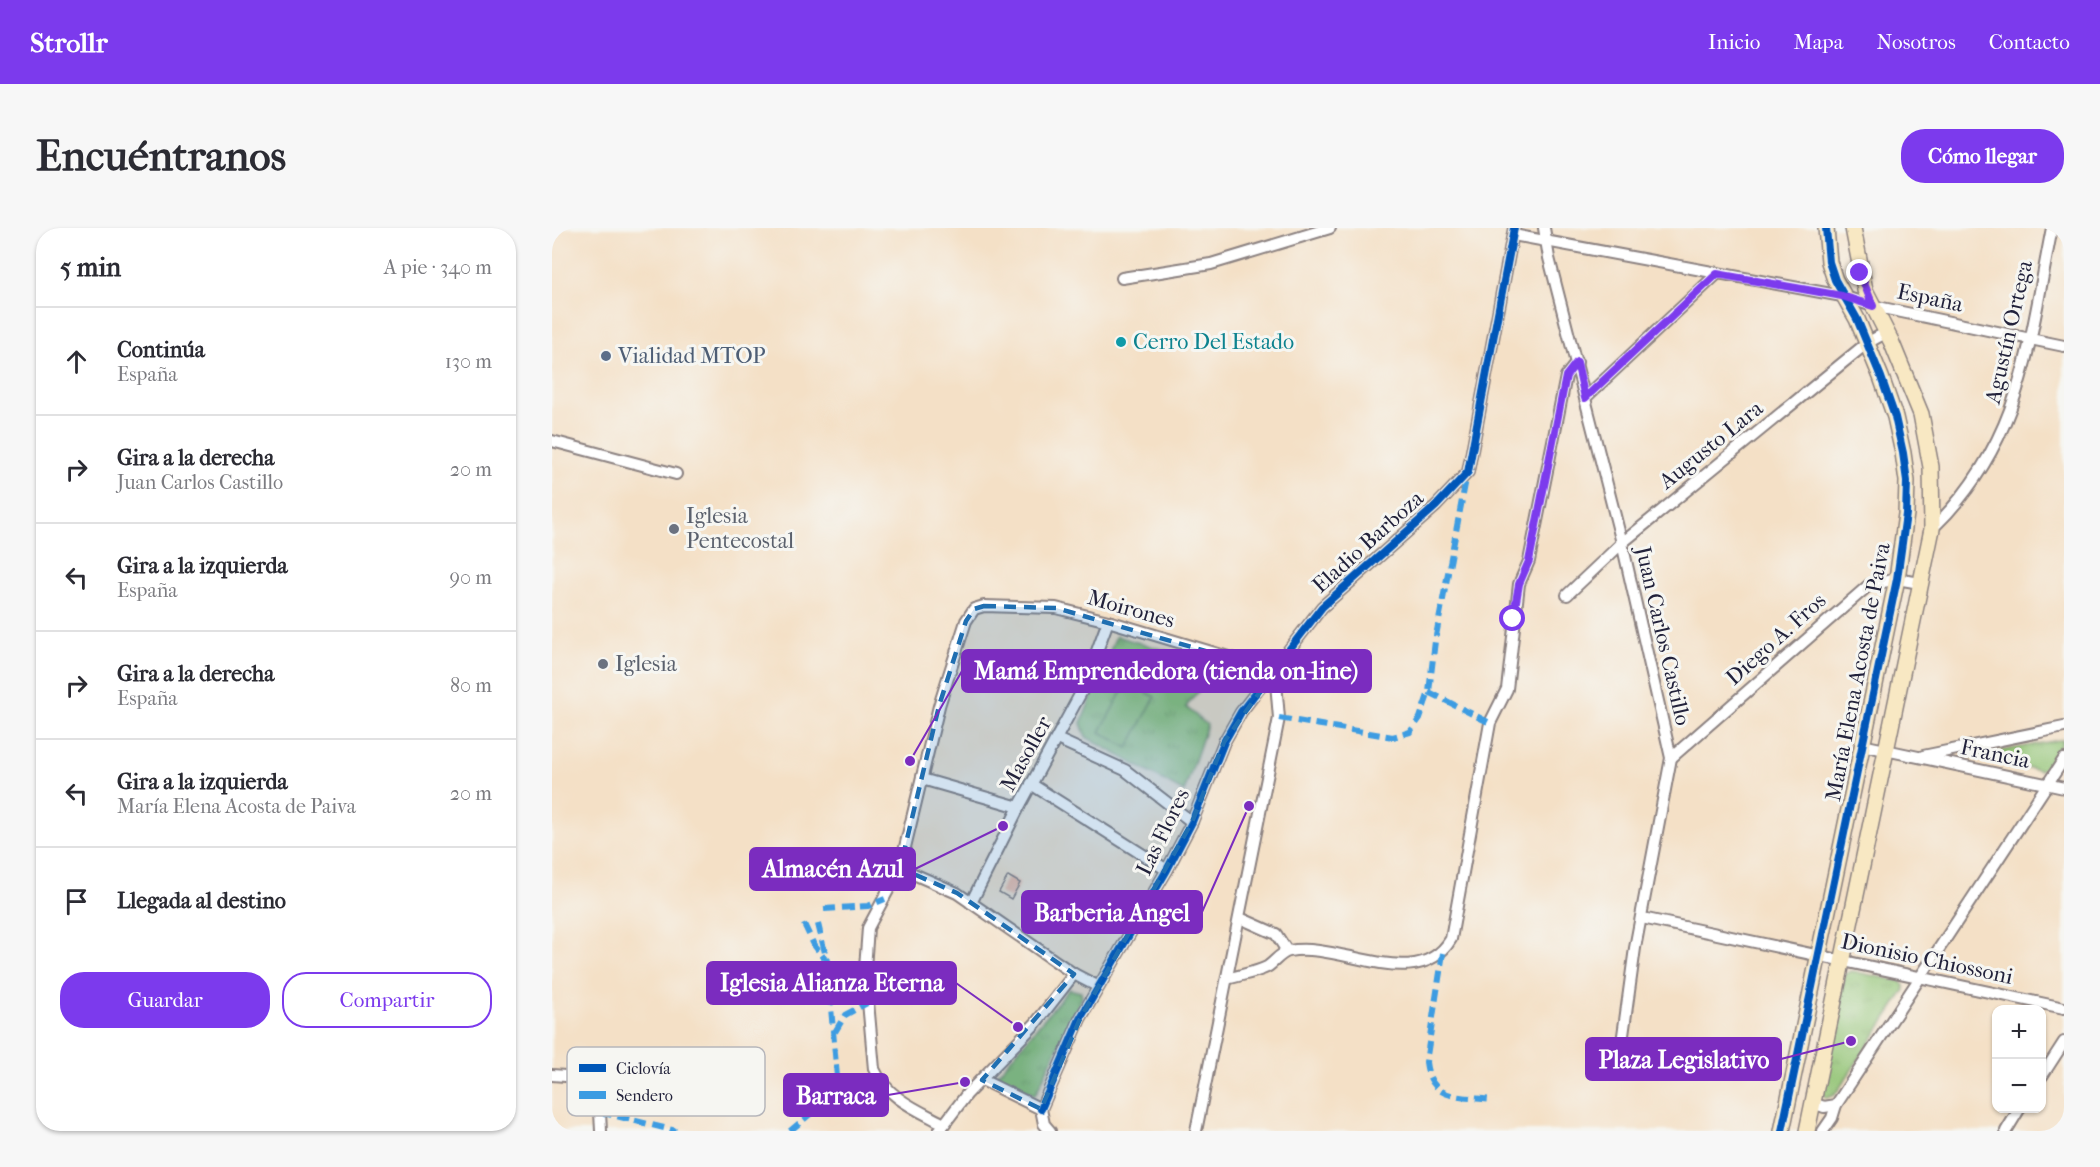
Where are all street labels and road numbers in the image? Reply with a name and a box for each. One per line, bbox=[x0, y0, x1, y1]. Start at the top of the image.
street label: Agustín Ortega bbox=[1980, 257, 2038, 407]
street label: España bbox=[1895, 278, 1966, 318]
street label: Augusto Lara bbox=[1653, 395, 1769, 495]
street label: Eladio Barboza bbox=[1307, 485, 1429, 599]
street label: María Elena Acosta de Paiva bbox=[1820, 540, 1896, 803]
street label: Juan Carlos Castillo bbox=[1629, 542, 1696, 728]
street label: Moirones bbox=[1085, 584, 1177, 634]
street label: Diego A. Fros bbox=[1721, 587, 1831, 691]
street label: Masoller bbox=[995, 711, 1057, 796]
street label: Francia bbox=[1958, 734, 2033, 774]
street label: Las Flores bbox=[1131, 784, 1195, 880]
street label: Dionisio Chiossoni bbox=[1839, 928, 2016, 990]

